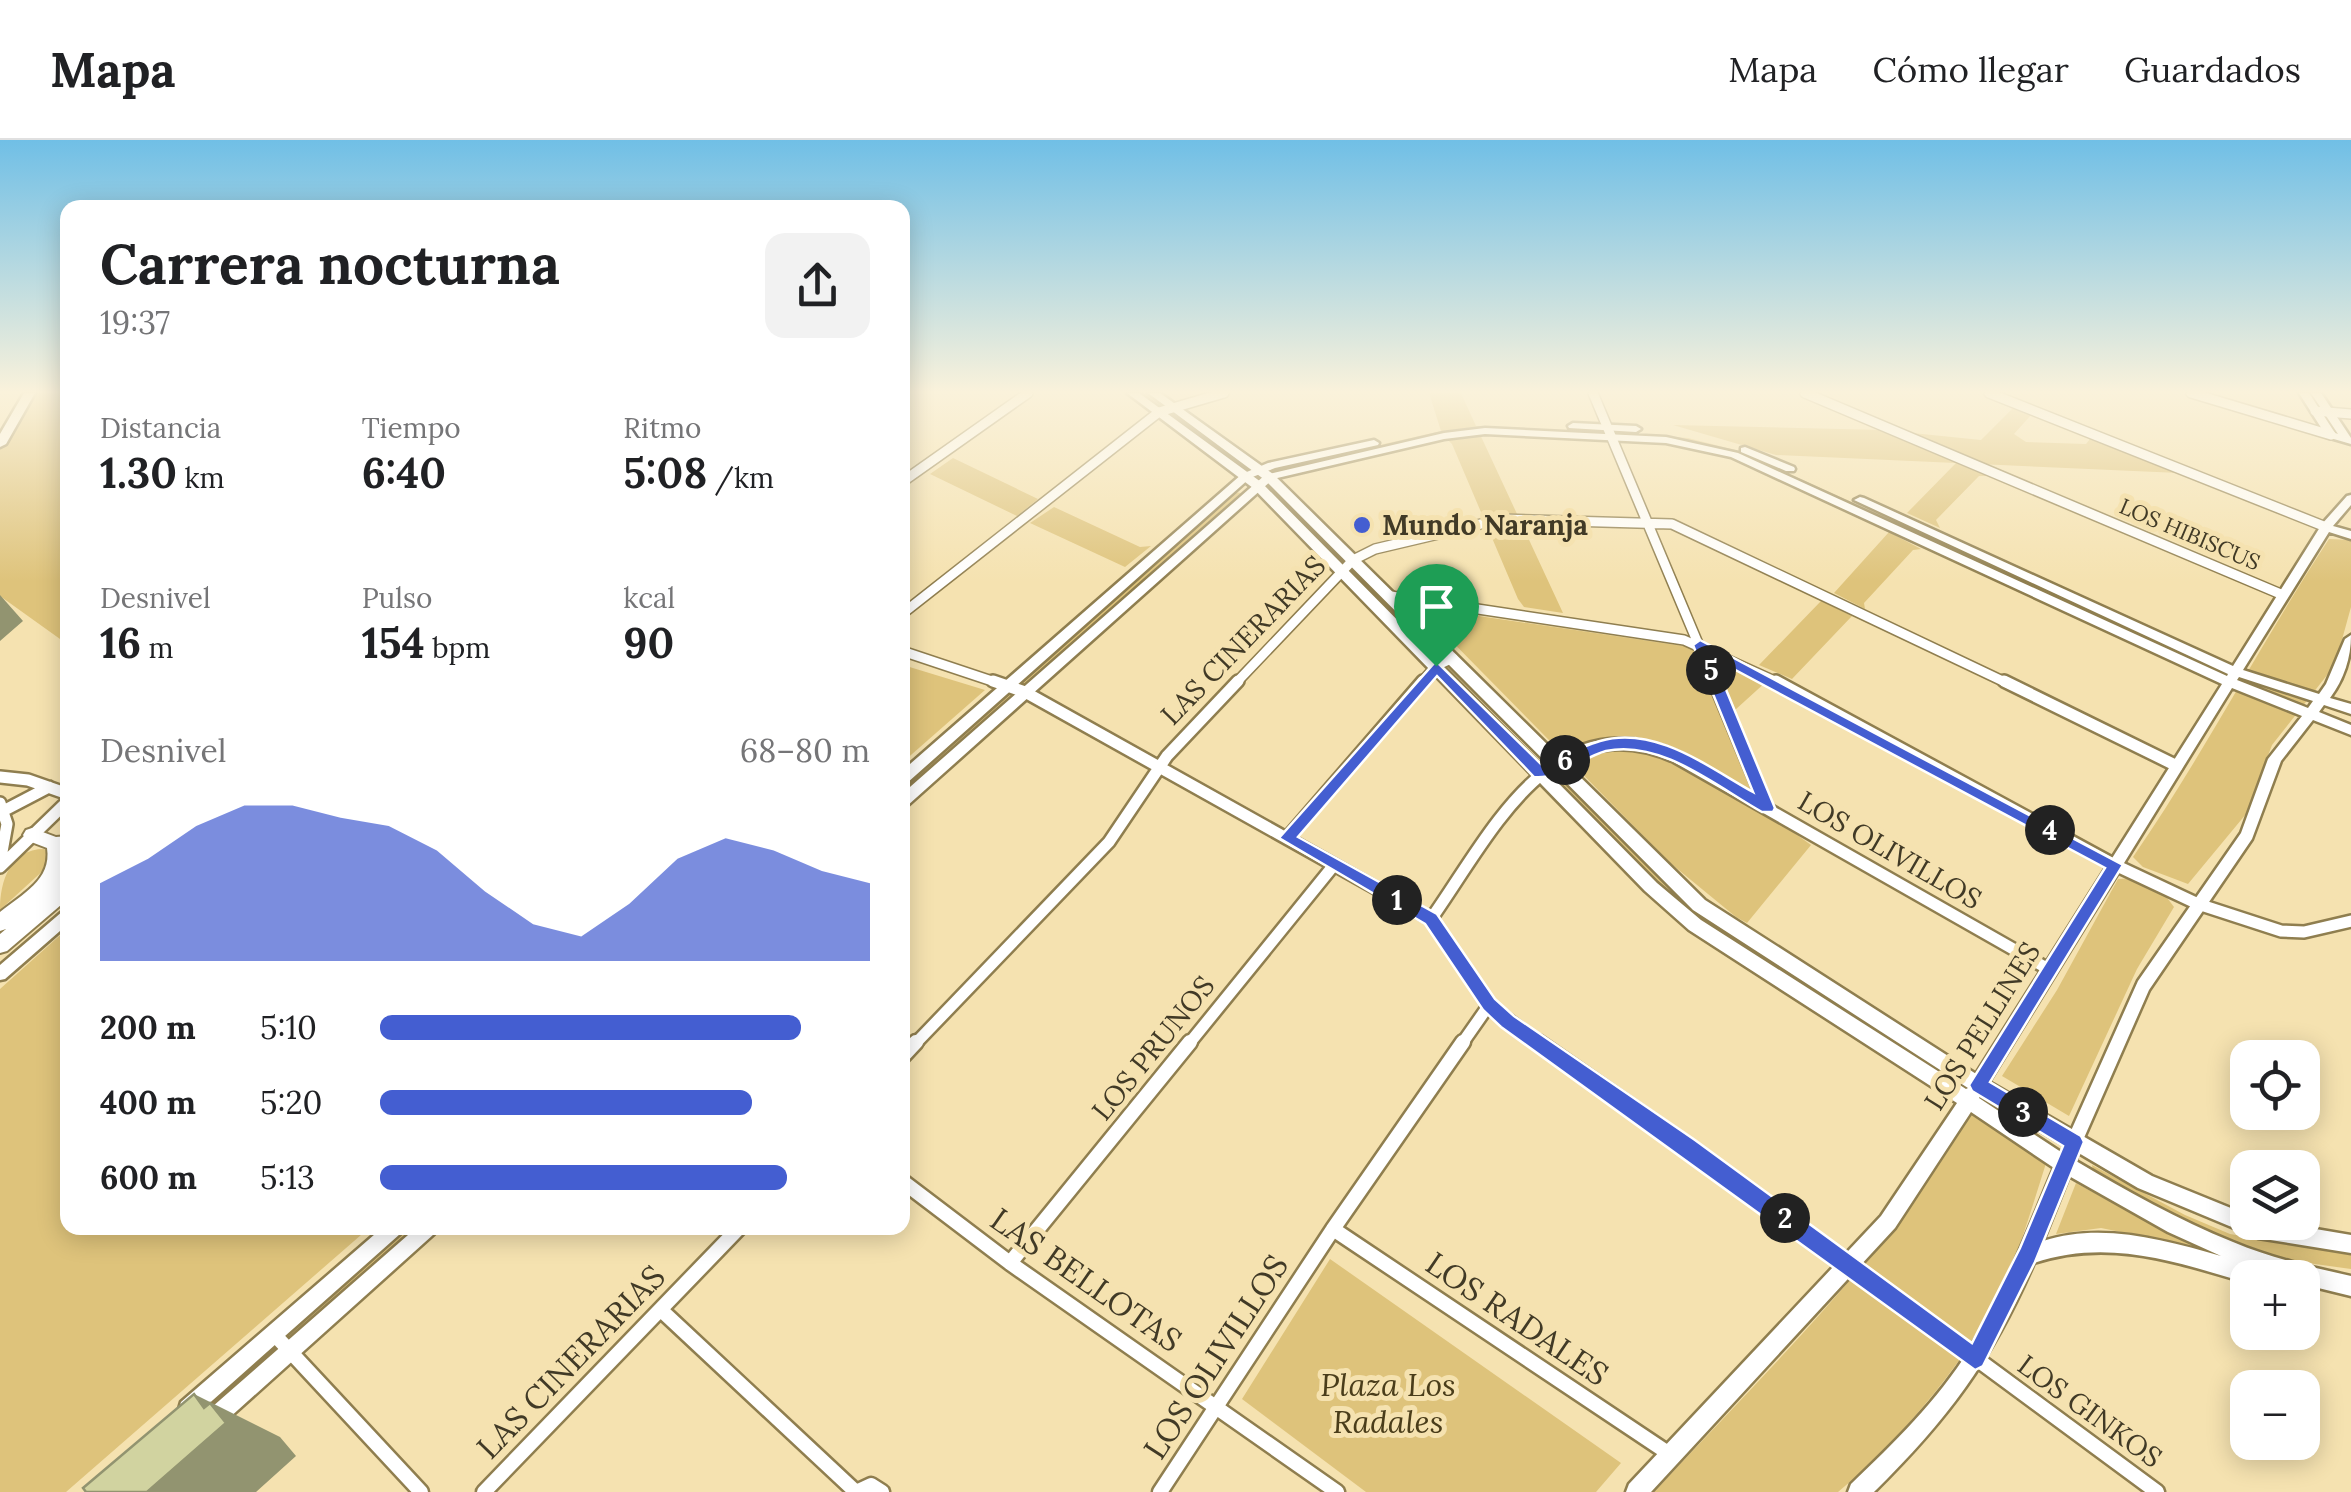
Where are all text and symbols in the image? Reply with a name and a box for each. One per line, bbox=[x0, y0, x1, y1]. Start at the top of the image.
text: Mapa bbox=[50, 39, 175, 100]
text: Mapa bbox=[1728, 47, 1817, 92]
text: Cómo llegar bbox=[1872, 47, 2069, 92]
text: Guardados bbox=[2124, 47, 2301, 92]
text: Carrera nocturna bbox=[100, 229, 560, 299]
button: share bbox=[765, 233, 870, 338]
text: 19:37 bbox=[100, 302, 170, 343]
text: Distancia bbox=[100, 410, 221, 446]
text: Tiempo bbox=[362, 410, 461, 446]
text: Ritmo bbox=[623, 410, 701, 446]
text: 1.30 bbox=[100, 446, 177, 500]
text: 6:40 bbox=[362, 446, 446, 500]
text: 5:08 bbox=[623, 446, 707, 500]
text: km bbox=[177, 460, 225, 496]
text: /km bbox=[707, 460, 774, 496]
street label: LOS HIBISCUS bbox=[2115, 492, 2265, 576]
place label: Mundo Naranja bbox=[1382, 507, 1588, 543]
marker: Mundo Naranja bbox=[1351, 514, 1373, 536]
street label: LAS CINERARIAS bbox=[1153, 548, 1333, 732]
pin bbox=[1394, 564, 1479, 667]
icon: arrive bbox=[1409, 579, 1464, 634]
text: Desnivel bbox=[100, 580, 211, 616]
text: Pulso bbox=[362, 580, 432, 616]
text: kcal bbox=[623, 580, 675, 616]
text: 16 bbox=[100, 616, 141, 670]
text: 154 bbox=[362, 616, 425, 670]
text: 90 bbox=[623, 616, 674, 670]
text: m bbox=[141, 630, 174, 666]
text: bpm bbox=[425, 630, 490, 666]
pin: 5 bbox=[1686, 645, 1736, 695]
text: 5 bbox=[1703, 652, 1719, 688]
text: Desnivel bbox=[100, 730, 226, 771]
text: 68–80 m bbox=[740, 730, 870, 771]
pin: 6 bbox=[1540, 735, 1590, 785]
text: 6 bbox=[1557, 742, 1573, 778]
street label: LOS OLIVILLOS bbox=[1792, 783, 1988, 917]
pin: 4 bbox=[2025, 805, 2075, 855]
text: 4 bbox=[2042, 812, 2058, 848]
pin: 1 bbox=[1372, 875, 1422, 925]
text: 1 bbox=[1391, 882, 1403, 918]
street label: LOS PELLINES bbox=[1916, 935, 2048, 1117]
street label: LOS PRUNOS bbox=[1084, 968, 1222, 1128]
text: 200 m bbox=[100, 1007, 196, 1048]
text: 5:10 bbox=[260, 1007, 317, 1048]
map controls bbox=[2230, 1040, 2320, 1460]
button: locate bbox=[2230, 1040, 2320, 1130]
text: 400 m bbox=[100, 1082, 196, 1123]
text: 5:20 bbox=[260, 1082, 323, 1123]
pin: 3 bbox=[1998, 1087, 2048, 1137]
text: 3 bbox=[2015, 1094, 2031, 1130]
button: layers bbox=[2230, 1150, 2320, 1240]
text: 600 m bbox=[100, 1157, 197, 1198]
text: 5:13 bbox=[260, 1157, 315, 1198]
pin: 2 bbox=[1760, 1193, 1810, 1243]
street label: LAS BELLOTAS bbox=[983, 1198, 1190, 1361]
text: 2 bbox=[1778, 1200, 1792, 1236]
street label: LOS RADALES bbox=[1418, 1242, 1616, 1395]
street label: LOS OLIVILLOS bbox=[1134, 1247, 1297, 1467]
street label: LAS CINERARIAS bbox=[468, 1256, 674, 1467]
button: + bbox=[2230, 1260, 2320, 1350]
street label: LOS GINKOS bbox=[2011, 1347, 2169, 1475]
park label: Plaza Los Radales bbox=[1320, 1364, 1456, 1442]
button: − bbox=[2230, 1370, 2320, 1460]

